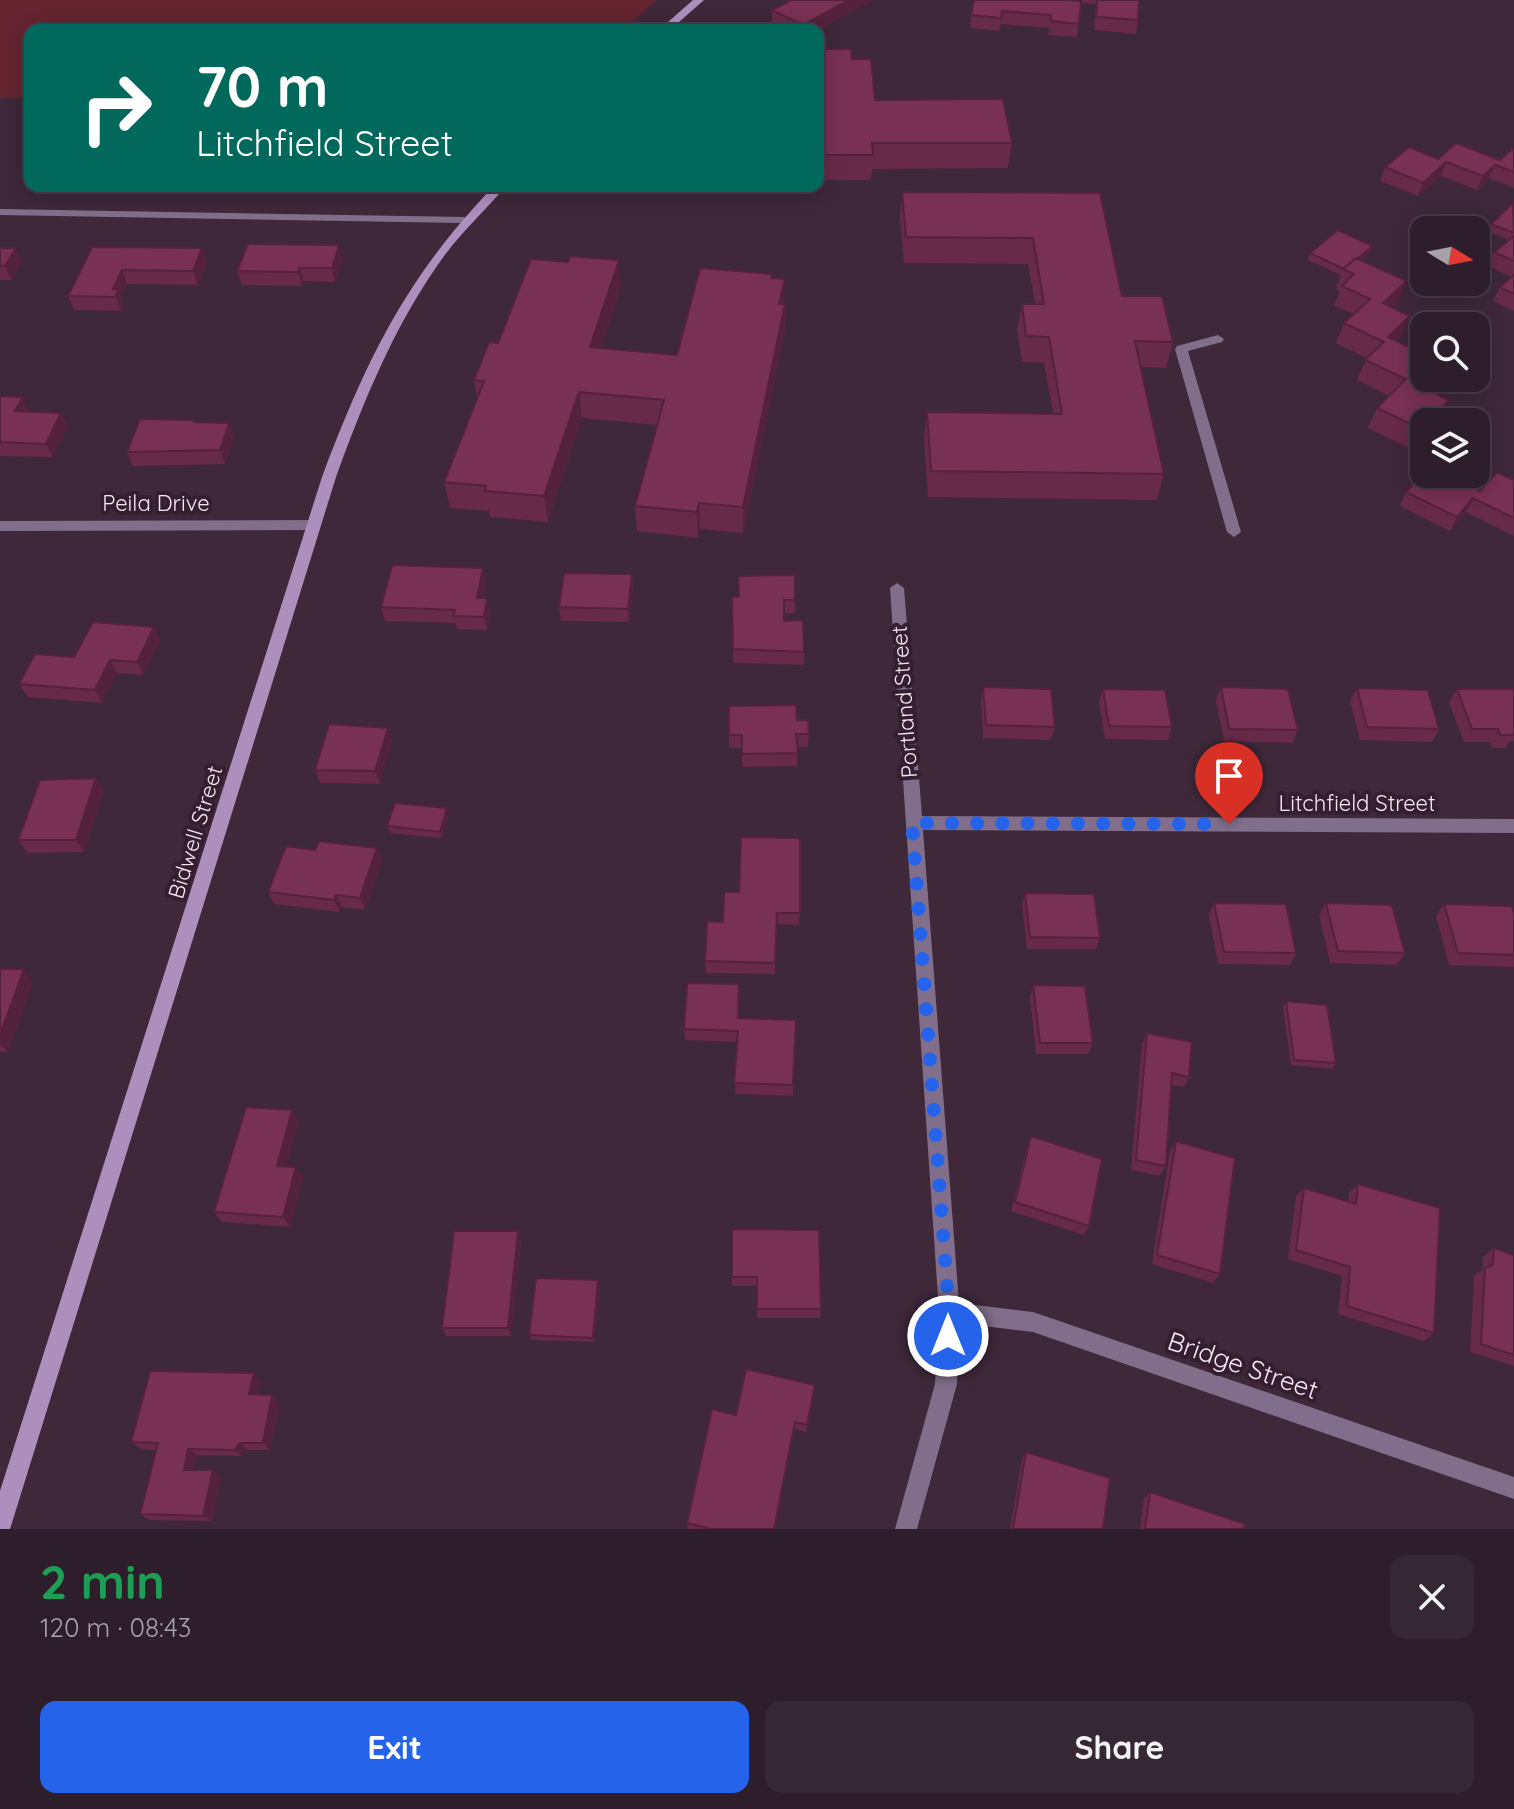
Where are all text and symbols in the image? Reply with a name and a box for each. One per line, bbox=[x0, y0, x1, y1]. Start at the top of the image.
text: 70 m bbox=[196, 51, 328, 121]
icon: right bbox=[64, 56, 168, 160]
text: Litchfield Street bbox=[196, 120, 453, 165]
north arrow bbox=[1410, 216, 1490, 296]
map controls bbox=[1410, 216, 1490, 488]
button: search bbox=[1410, 312, 1490, 392]
button: layers bbox=[1410, 408, 1490, 488]
street label: Peila Drive bbox=[102, 489, 210, 517]
street label: Portland Street bbox=[885, 625, 923, 779]
pin bbox=[1195, 742, 1263, 824]
icon: arrive bbox=[1207, 754, 1251, 798]
street label: Bidwell Street bbox=[161, 762, 229, 902]
street label: Litchfield Street bbox=[1279, 789, 1436, 817]
position arrow bbox=[906, 1294, 990, 1378]
street label: Bridge Street bbox=[1163, 1324, 1323, 1406]
text: 2 min bbox=[40, 1551, 165, 1611]
button: close bbox=[1390, 1555, 1474, 1639]
text: 120 m · 08:43 bbox=[40, 1611, 191, 1644]
button: Exit bbox=[40, 1701, 749, 1793]
button: Share bbox=[765, 1701, 1474, 1793]

